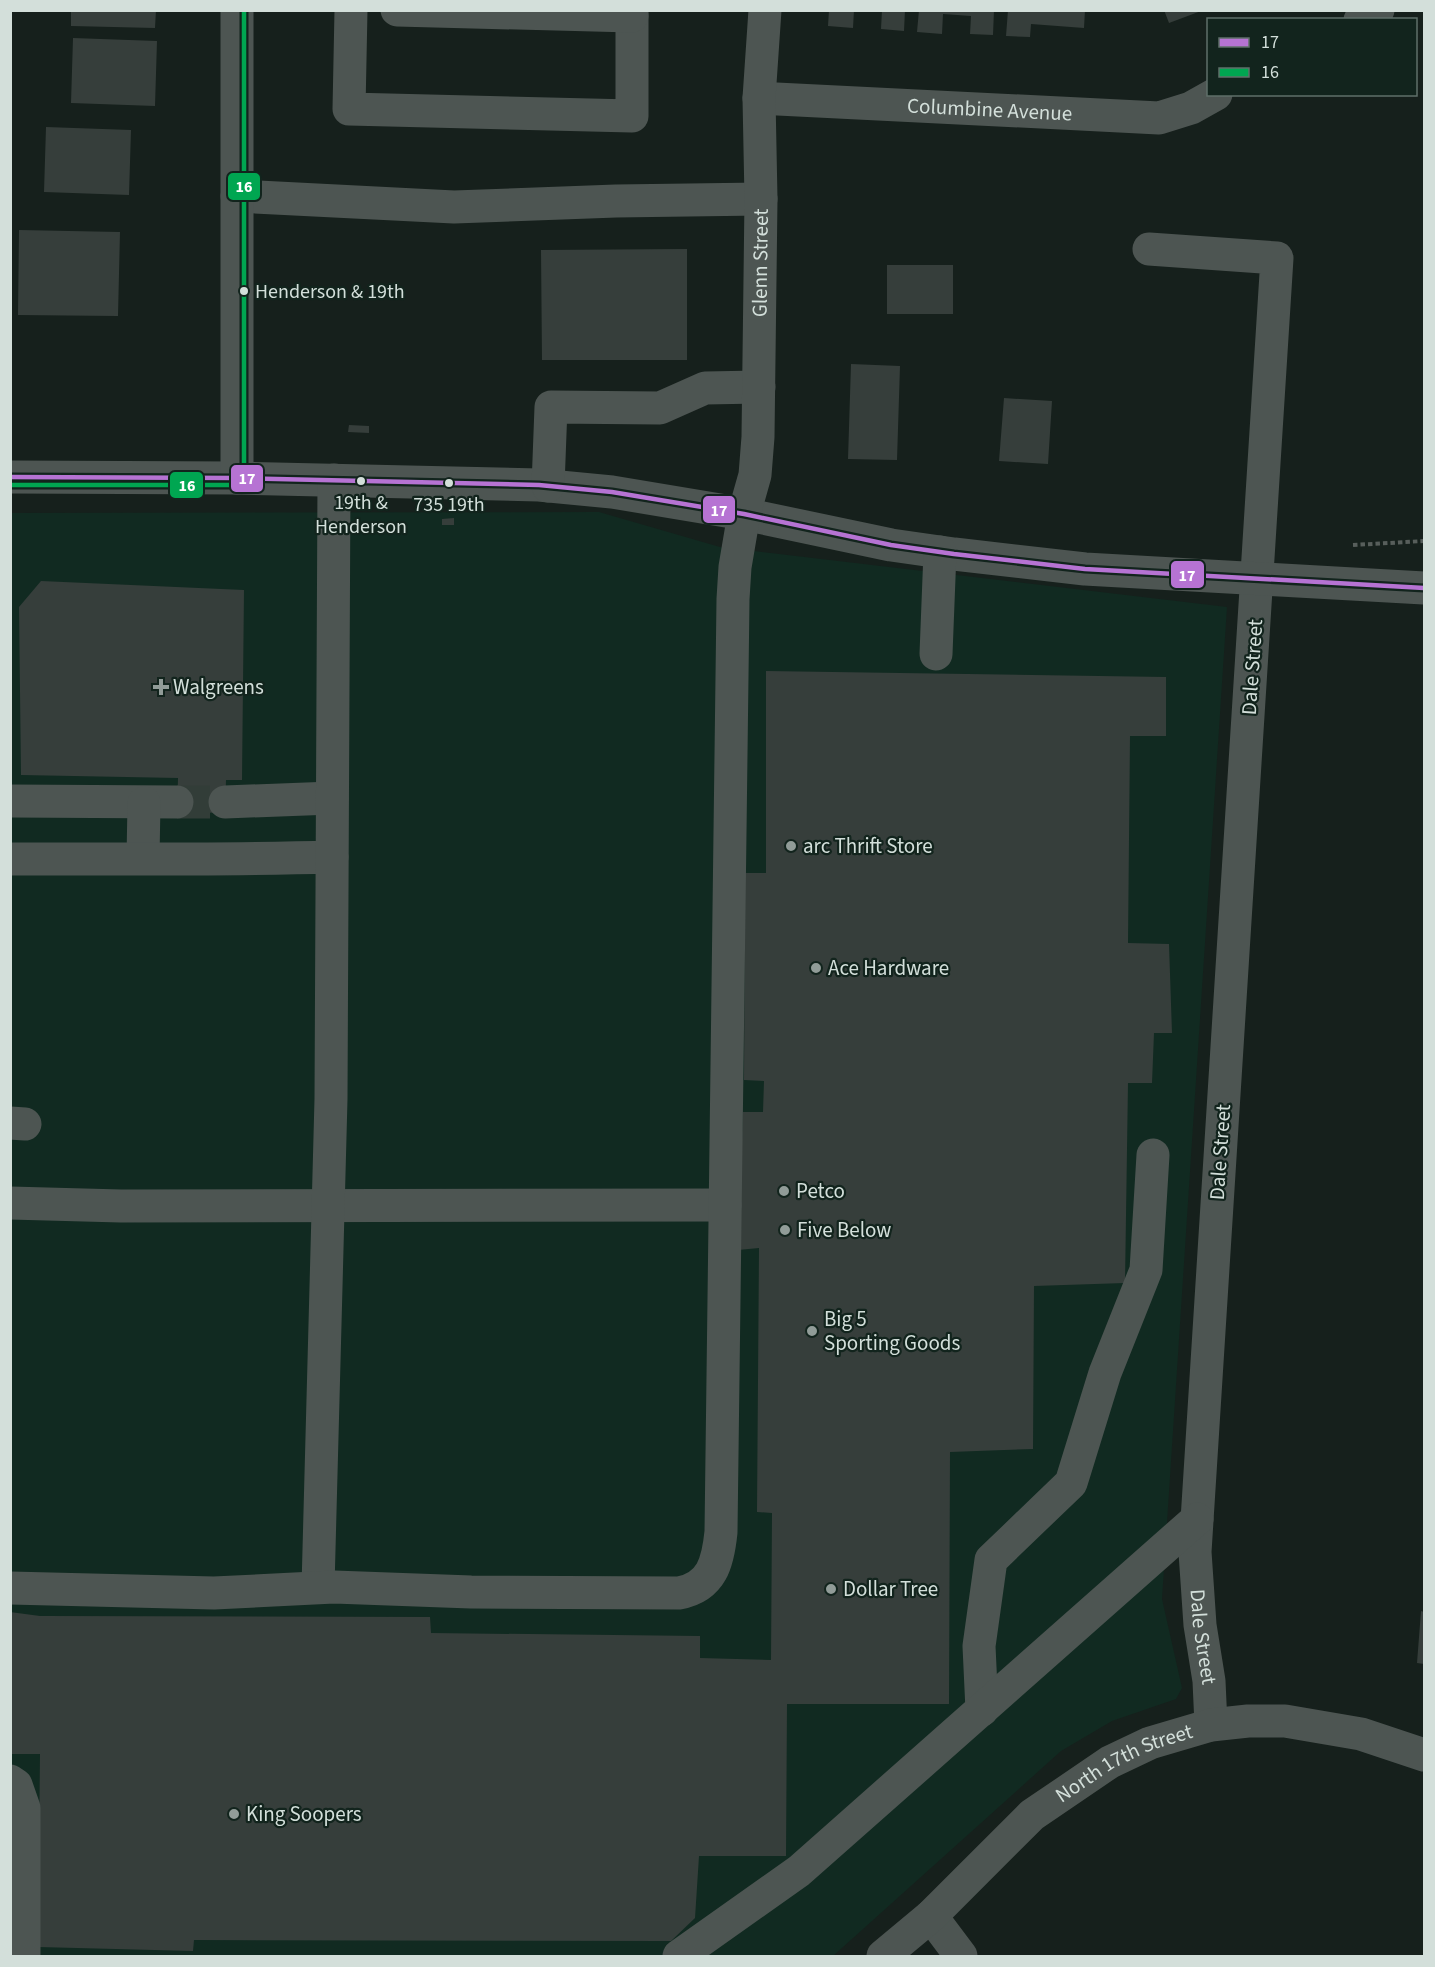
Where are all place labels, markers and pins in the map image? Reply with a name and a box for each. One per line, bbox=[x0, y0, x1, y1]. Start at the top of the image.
place label: Henderson & 19th bbox=[255, 278, 405, 306]
marker: Henderson & 19th bbox=[238, 285, 250, 297]
marker: 19th & Henderson bbox=[355, 475, 367, 487]
marker: 735 19th bbox=[443, 477, 455, 489]
place label: 19th & Henderson bbox=[315, 489, 407, 541]
place label: 735 19th bbox=[413, 491, 485, 519]
place label: Walgreens bbox=[173, 672, 264, 702]
marker: Walgreens bbox=[154, 680, 168, 694]
place label: arc Thrift Store bbox=[803, 831, 933, 861]
marker: arc Thrift Store bbox=[784, 839, 798, 853]
place label: Ace Hardware bbox=[828, 953, 949, 983]
marker: Ace Hardware bbox=[809, 961, 823, 975]
place label: Petco bbox=[796, 1176, 845, 1206]
marker: Petco bbox=[777, 1184, 791, 1198]
place label: Five Below bbox=[797, 1215, 891, 1245]
marker: Five Below bbox=[778, 1223, 792, 1237]
place label: Big 5 Sporting Goods bbox=[824, 1304, 960, 1358]
marker: Big 5 Sporting Goods bbox=[805, 1324, 819, 1338]
place label: Dollar Tree bbox=[843, 1574, 938, 1604]
marker: Dollar Tree bbox=[824, 1582, 838, 1596]
place label: King Soopers bbox=[246, 1799, 362, 1829]
marker: King Soopers bbox=[227, 1807, 241, 1821]

